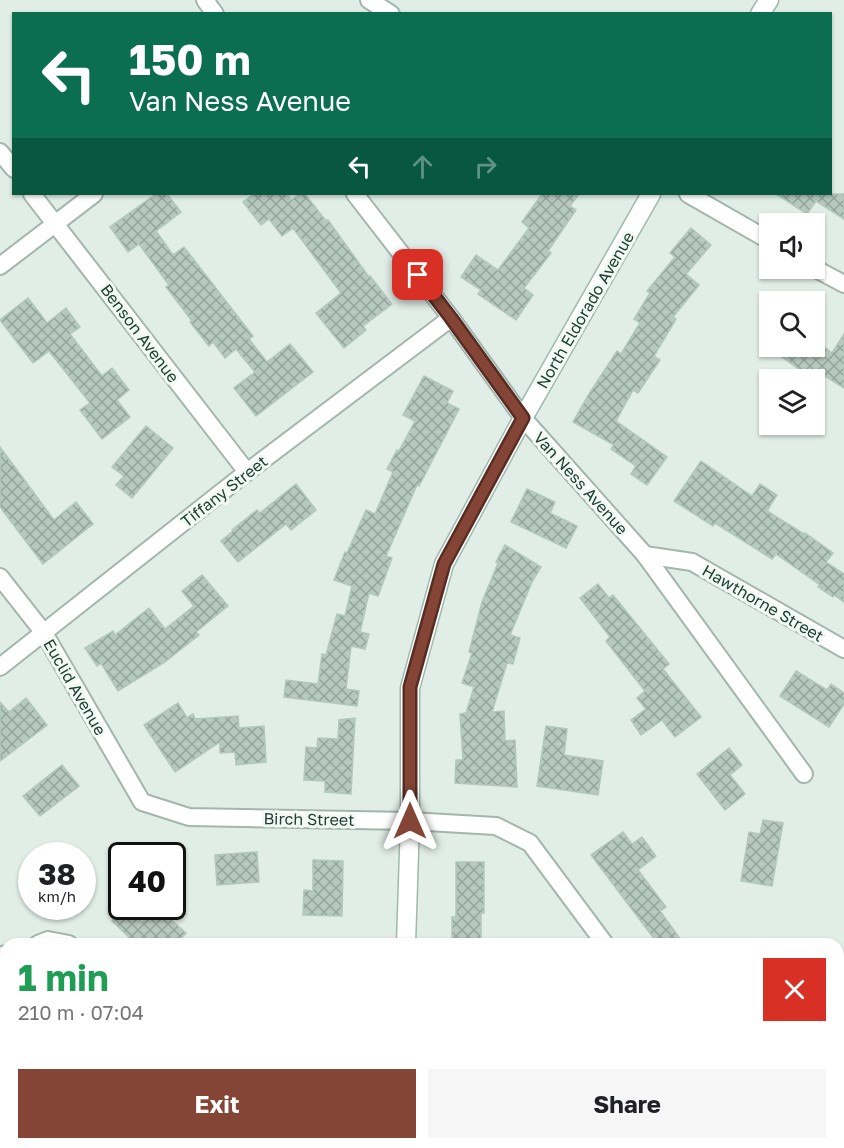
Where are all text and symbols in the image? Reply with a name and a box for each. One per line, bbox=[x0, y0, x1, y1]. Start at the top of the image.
text: 150 m bbox=[129, 34, 251, 84]
icon: left bbox=[30, 36, 108, 114]
text: Van Ness Avenue bbox=[129, 85, 351, 117]
icon: left bbox=[343, 150, 376, 183]
icon: ahead bbox=[406, 150, 439, 183]
icon: right bbox=[469, 150, 502, 183]
map controls bbox=[759, 213, 825, 435]
button: sound bbox=[759, 213, 825, 279]
street label: North Eldorado Avenue bbox=[532, 228, 638, 392]
pin bbox=[392, 249, 443, 300]
icon: arrive bbox=[401, 258, 434, 291]
street label: Benson Avenue bbox=[96, 280, 184, 386]
button: search bbox=[759, 291, 825, 357]
button: layers bbox=[759, 369, 825, 435]
street label: Van Ness Avenue bbox=[530, 427, 632, 539]
street label: Tiffany Street bbox=[177, 451, 271, 531]
street label: Hawthorne Street bbox=[699, 560, 827, 646]
street label: Euclid Avenue bbox=[39, 635, 111, 739]
position arrow bbox=[378, 789, 442, 853]
street label: Birch Street bbox=[263, 808, 355, 830]
speed limit sign: 40 bbox=[108, 842, 186, 920]
text: 38 bbox=[38, 856, 76, 892]
text: km/h bbox=[38, 887, 76, 905]
text: 1 min bbox=[18, 956, 109, 999]
button: close bbox=[763, 958, 826, 1021]
text: 210 m · 07:04 bbox=[18, 1000, 144, 1024]
button: Exit bbox=[18, 1069, 416, 1138]
button: Share bbox=[428, 1069, 826, 1138]

